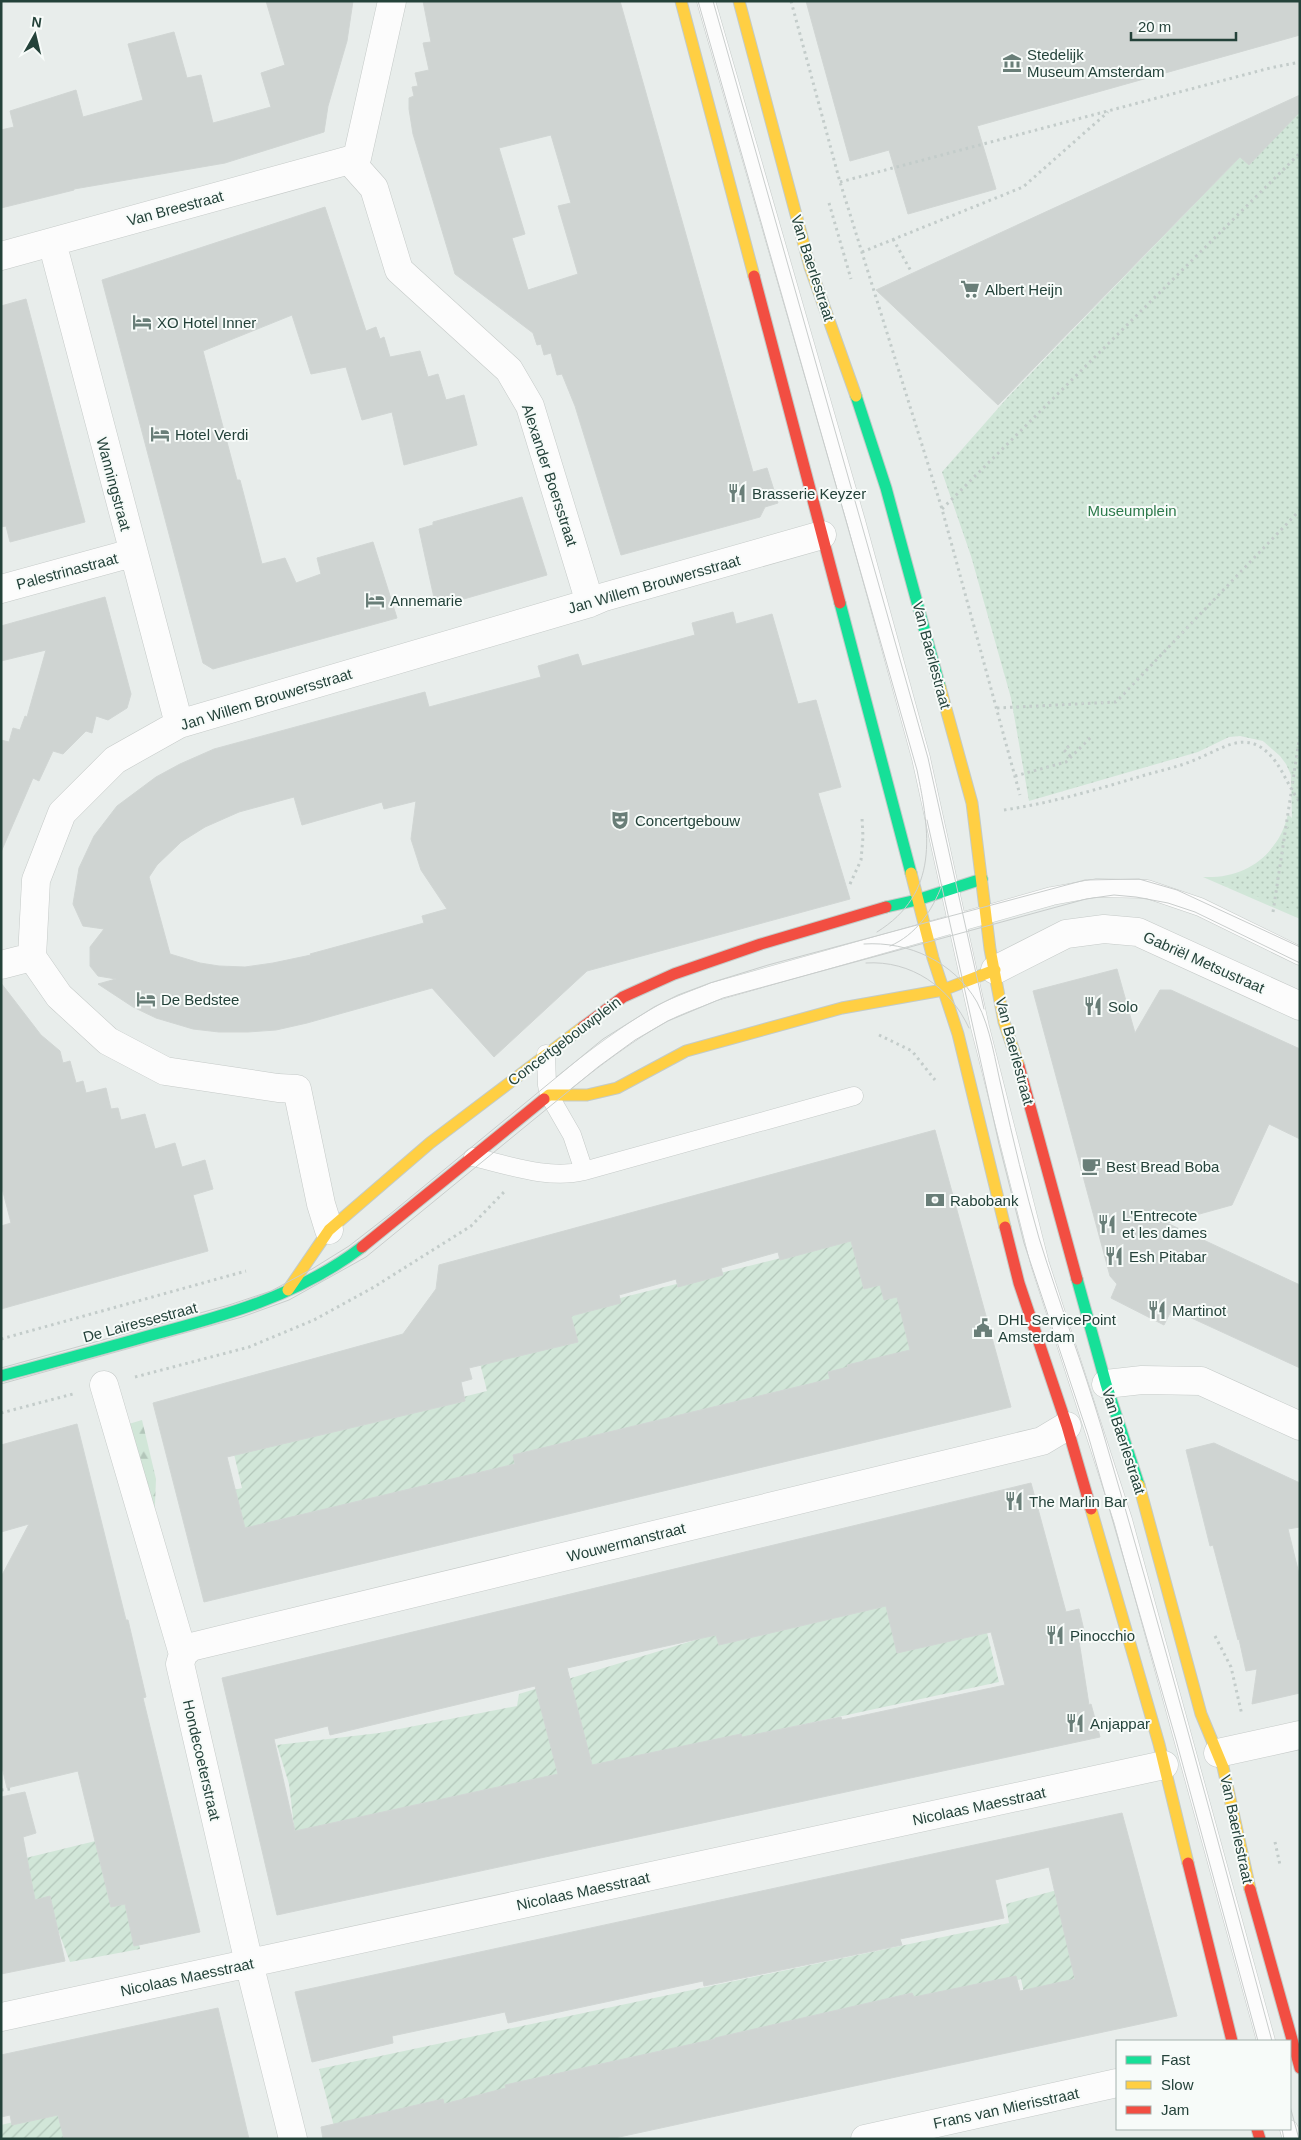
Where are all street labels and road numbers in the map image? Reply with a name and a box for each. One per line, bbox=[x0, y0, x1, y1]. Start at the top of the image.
street label: Van Breestraat bbox=[125, 187, 226, 229]
street label: Van Baerlestraat bbox=[788, 213, 838, 324]
street label: Alexander Boersstraat bbox=[519, 402, 581, 549]
street label: Wanningstraat bbox=[93, 435, 135, 533]
street label: Palestrinastraat bbox=[14, 549, 120, 593]
street label: Jan Willem Brouwersstraat bbox=[566, 551, 743, 617]
street label: Van Baerlestraat bbox=[909, 599, 955, 711]
street label: Jan Willem Brouwersstraat bbox=[178, 665, 355, 733]
street label: Gabriël Metsustraat bbox=[1141, 928, 1268, 997]
street label: Concertgebouwplein bbox=[504, 993, 624, 1089]
street label: Van Baerlestraat bbox=[992, 995, 1038, 1107]
street label: De Lairessestraat bbox=[81, 1298, 200, 1345]
street label: Van Baerlestraat bbox=[1099, 1386, 1149, 1497]
street label: Wouwermanstraat bbox=[565, 1519, 688, 1565]
street label: Hondecoeterstraat bbox=[180, 1698, 224, 1823]
street label: Van Baerlestraat bbox=[1217, 1773, 1257, 1886]
street label: Nicolaas Maesstraat bbox=[911, 1783, 1048, 1828]
street label: Nicolaas Maesstraat bbox=[515, 1868, 652, 1913]
street label: Nicolaas Maesstraat bbox=[119, 1954, 256, 1999]
street label: Frans van Mierisstraat bbox=[932, 2084, 1081, 2132]

